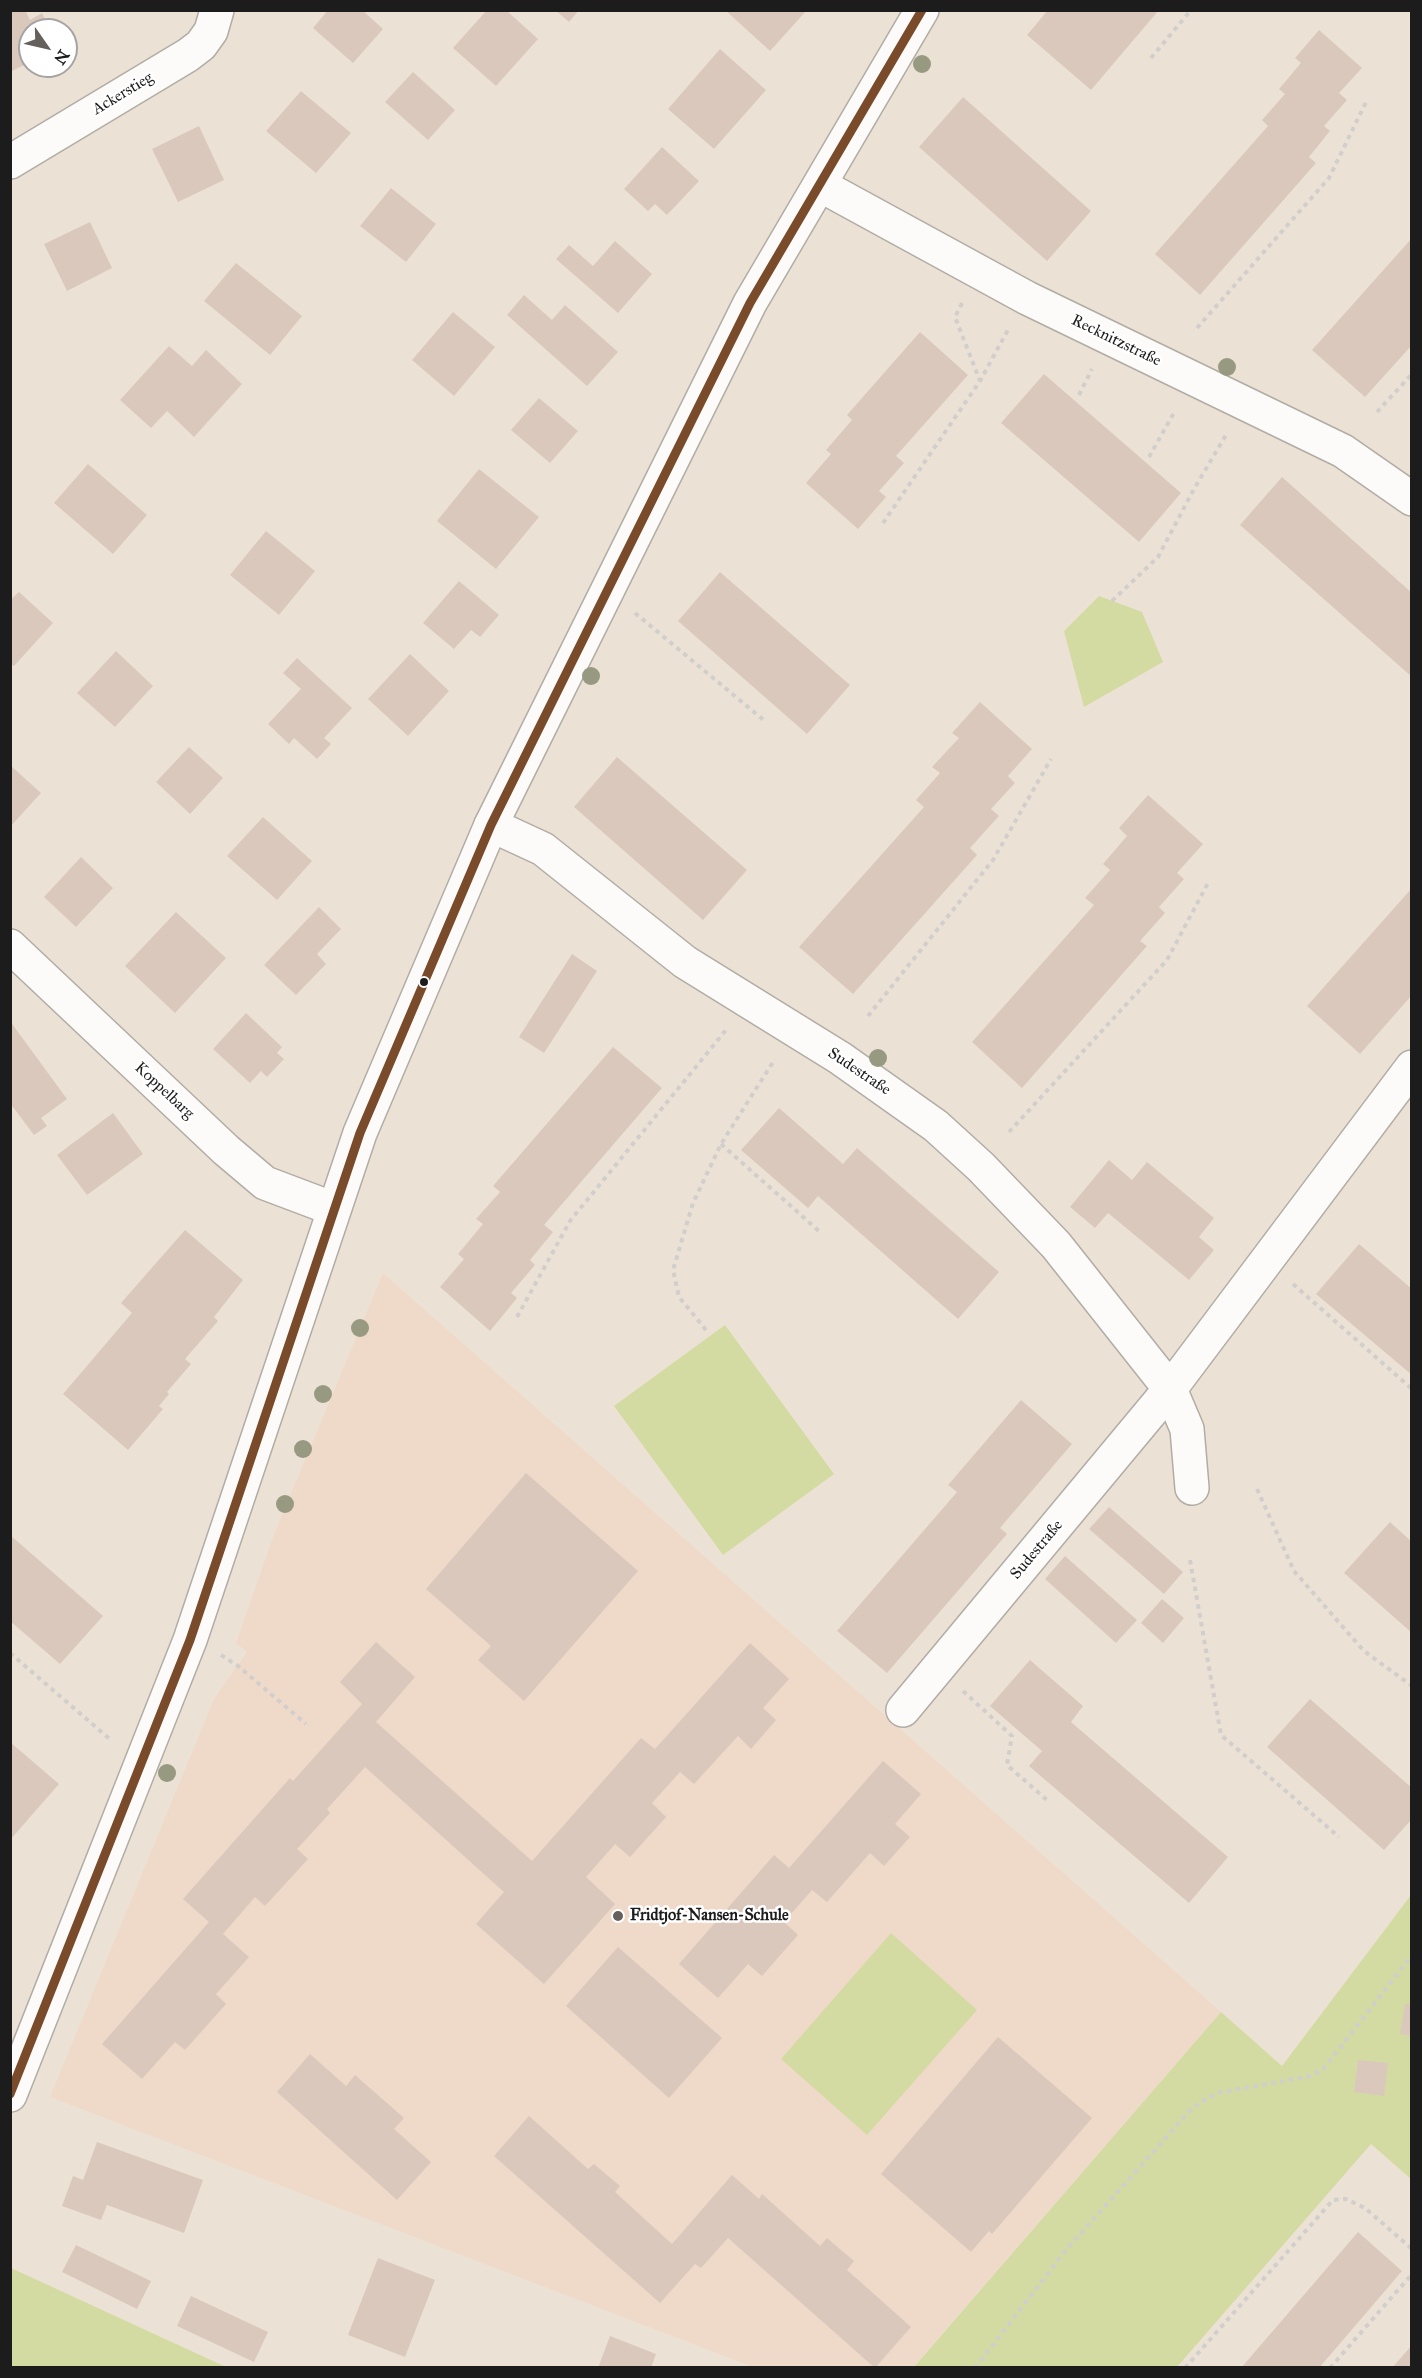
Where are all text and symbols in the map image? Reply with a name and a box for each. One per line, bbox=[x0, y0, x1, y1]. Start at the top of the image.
north arrow bbox=[18, 18, 78, 78]
text: N bbox=[50, 46, 73, 68]
street label: Ackerstieg bbox=[89, 68, 157, 120]
street label: Recknitzstraße bbox=[1068, 311, 1164, 371]
unlabelled marker bbox=[418, 976, 430, 988]
street label: Sudestraße bbox=[824, 1044, 894, 1100]
street label: Koppelbarg bbox=[130, 1059, 198, 1123]
street label: Sudestraße bbox=[1007, 1516, 1067, 1584]
place label: Fridtjof-Nansen-Schule bbox=[630, 1906, 789, 1926]
marker: Fridtjof-Nansen-Schule bbox=[611, 1909, 625, 1923]

